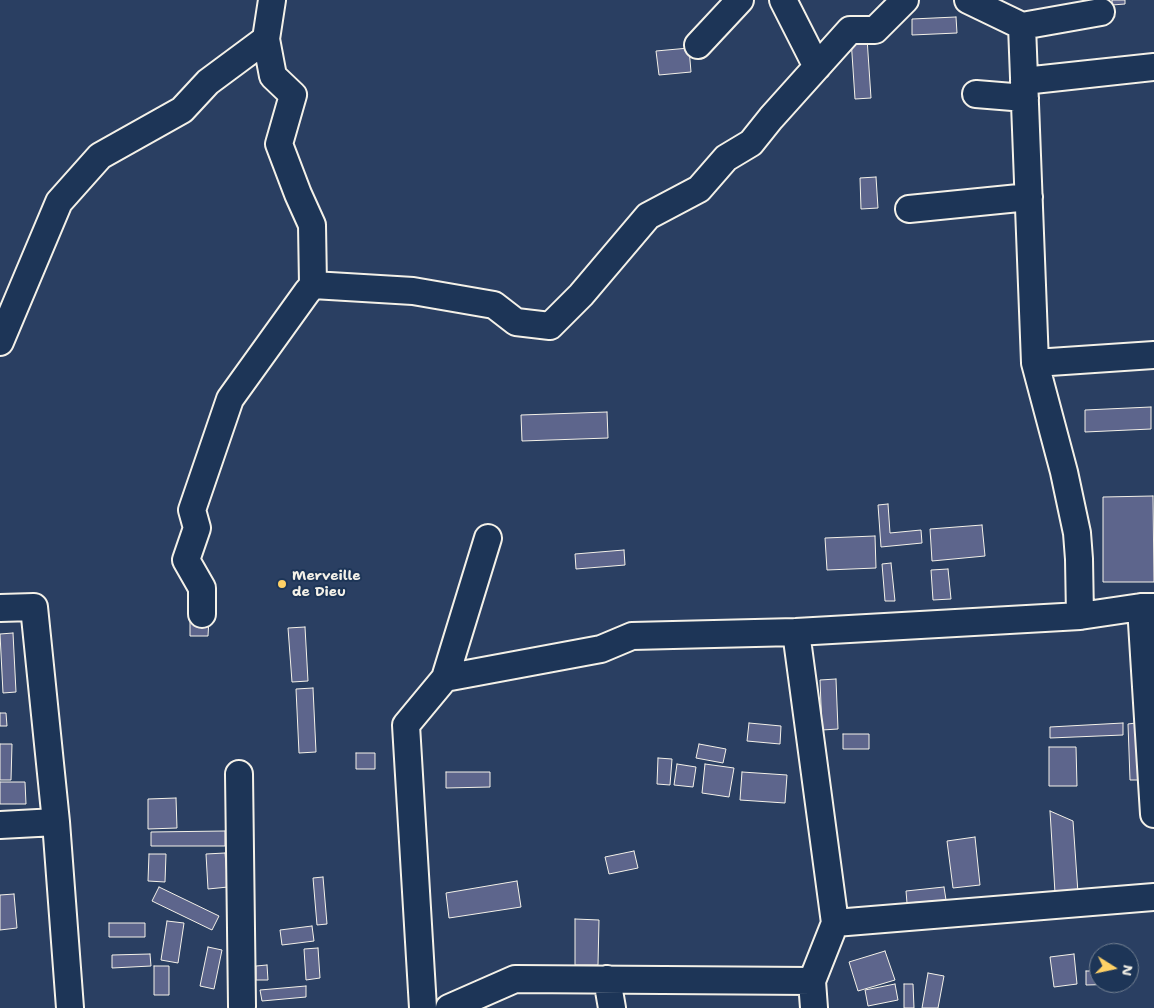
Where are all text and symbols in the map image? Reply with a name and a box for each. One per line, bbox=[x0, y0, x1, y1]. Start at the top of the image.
place label: Merveille de Dieu bbox=[292, 568, 361, 600]
marker: Merveille de Dieu bbox=[276, 578, 288, 590]
north arrow bbox=[1089, 943, 1139, 993]
text: N bbox=[1118, 963, 1138, 977]

